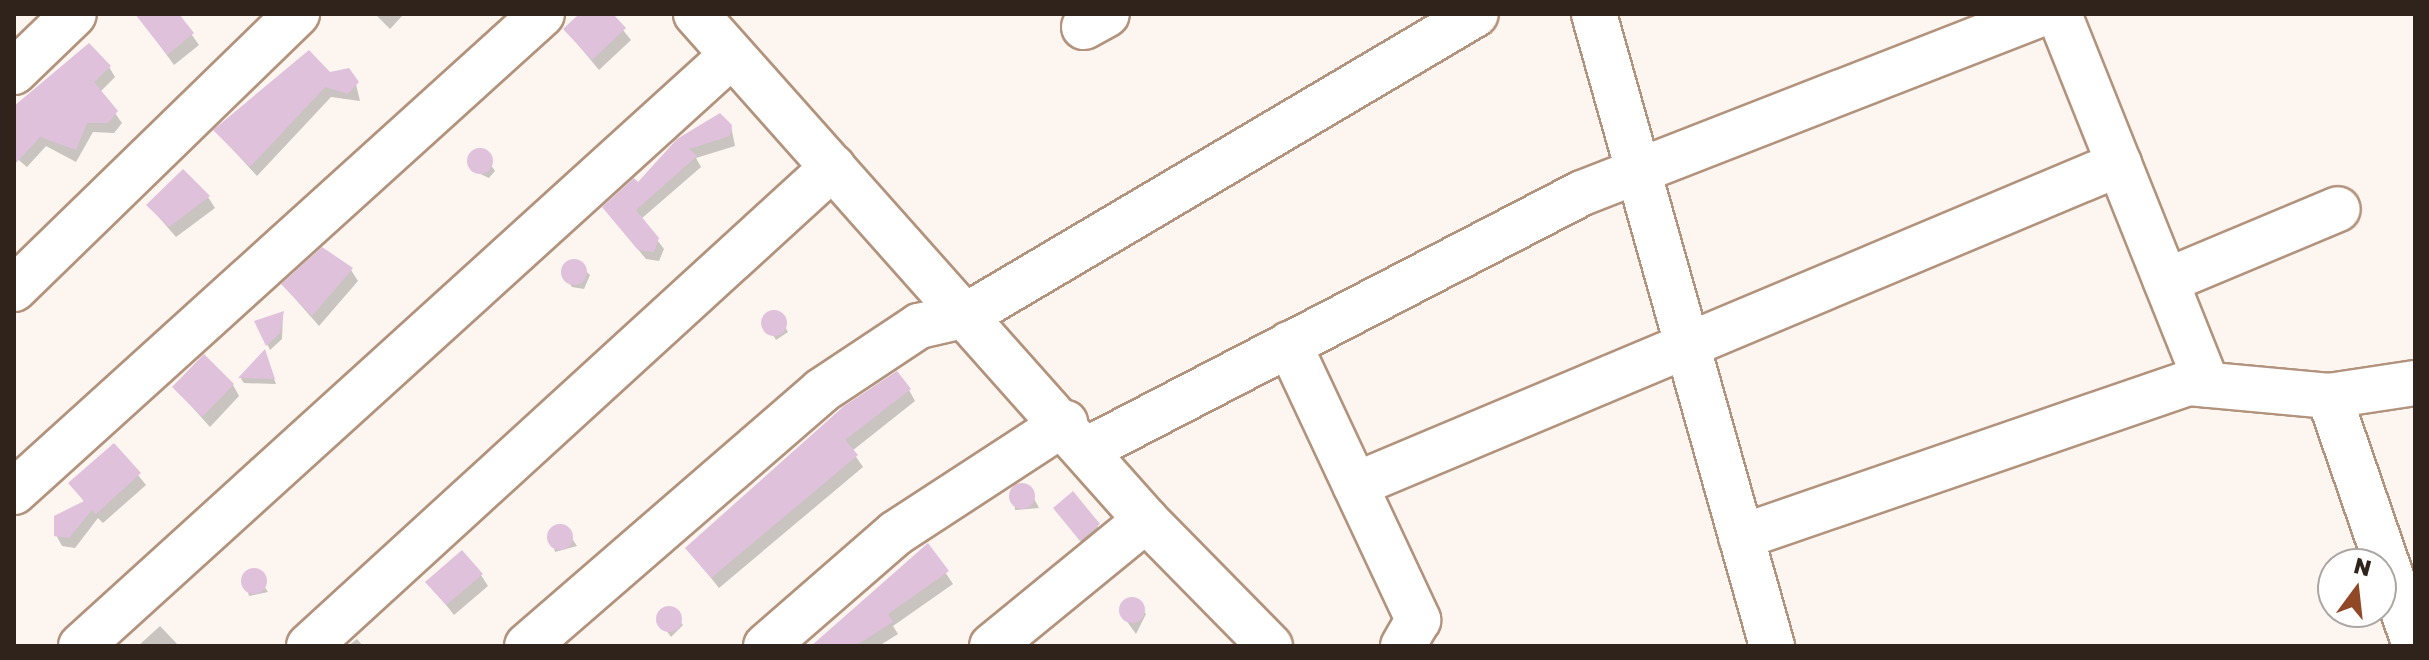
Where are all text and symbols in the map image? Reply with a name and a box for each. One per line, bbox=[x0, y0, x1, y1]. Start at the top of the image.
north arrow bbox=[2317, 548, 2397, 628]
text: N bbox=[2351, 551, 2374, 581]

